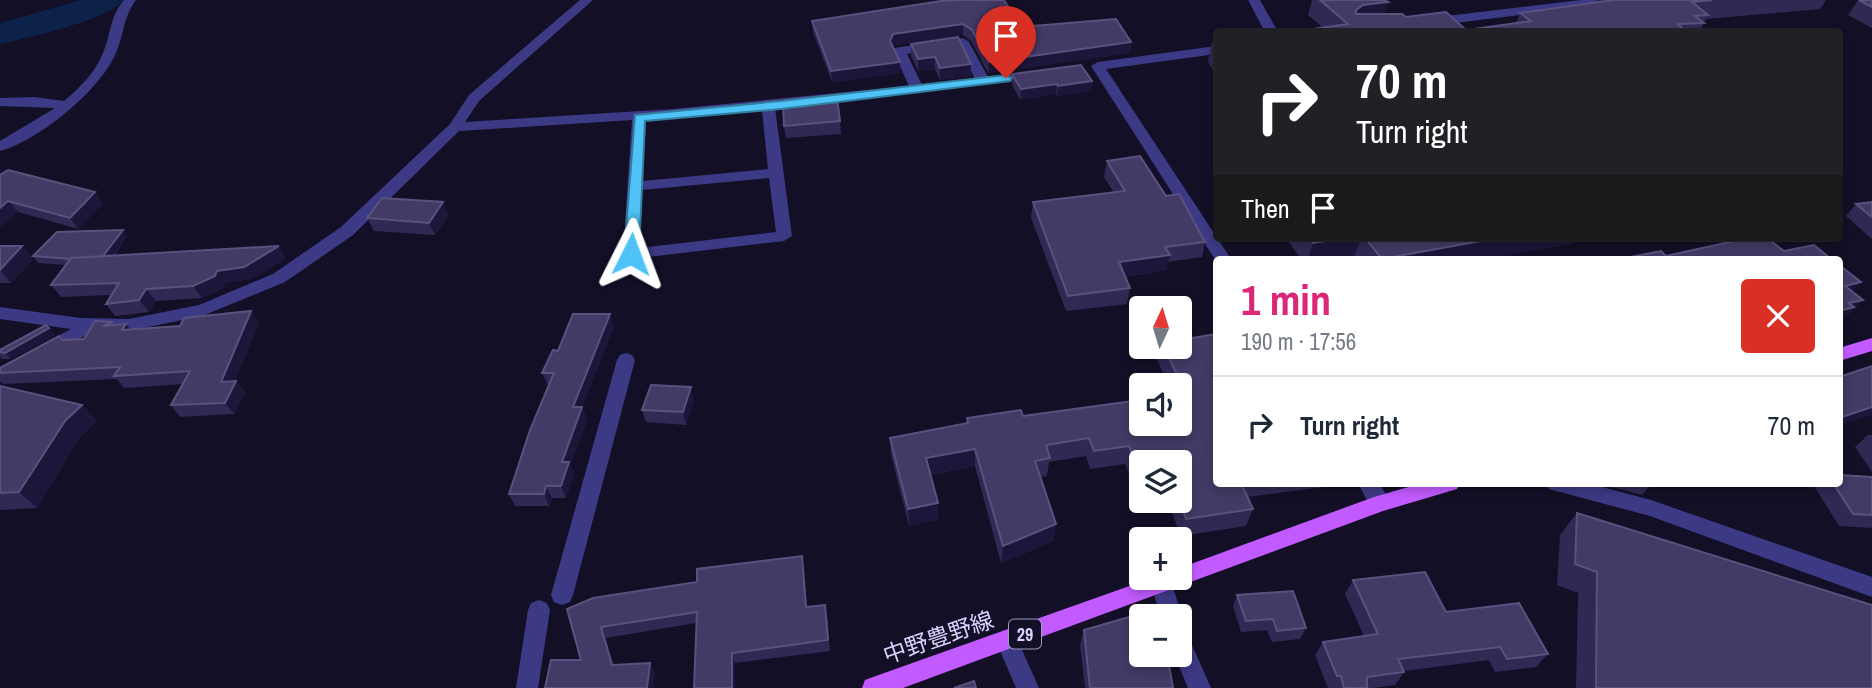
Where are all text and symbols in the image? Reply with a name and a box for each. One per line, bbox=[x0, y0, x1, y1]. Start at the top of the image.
pin bbox=[976, 6, 1036, 78]
icon: arrive bbox=[987, 17, 1025, 55]
text: 70 m bbox=[1356, 47, 1448, 113]
icon: right bbox=[1241, 56, 1332, 147]
text: Turn right bbox=[1356, 110, 1468, 153]
icon: arrive bbox=[1304, 189, 1342, 227]
text: Then bbox=[1241, 191, 1290, 226]
position arrow bbox=[594, 217, 668, 291]
text: 1 min bbox=[1241, 272, 1331, 328]
button: close bbox=[1741, 279, 1815, 353]
north arrow bbox=[1129, 296, 1192, 359]
map controls bbox=[1129, 296, 1192, 667]
text: 190 m · 17:56 bbox=[1241, 326, 1356, 357]
button: sound bbox=[1129, 373, 1192, 436]
icon: right bbox=[1241, 406, 1279, 444]
text: Turn right bbox=[1300, 408, 1399, 443]
text: 70 m bbox=[1768, 408, 1815, 443]
button: layers bbox=[1129, 450, 1192, 513]
button: + bbox=[1129, 527, 1192, 590]
street label: 中野豊野線 bbox=[879, 604, 997, 670]
button: − bbox=[1129, 604, 1192, 667]
road number: 29 bbox=[1009, 620, 1041, 648]

